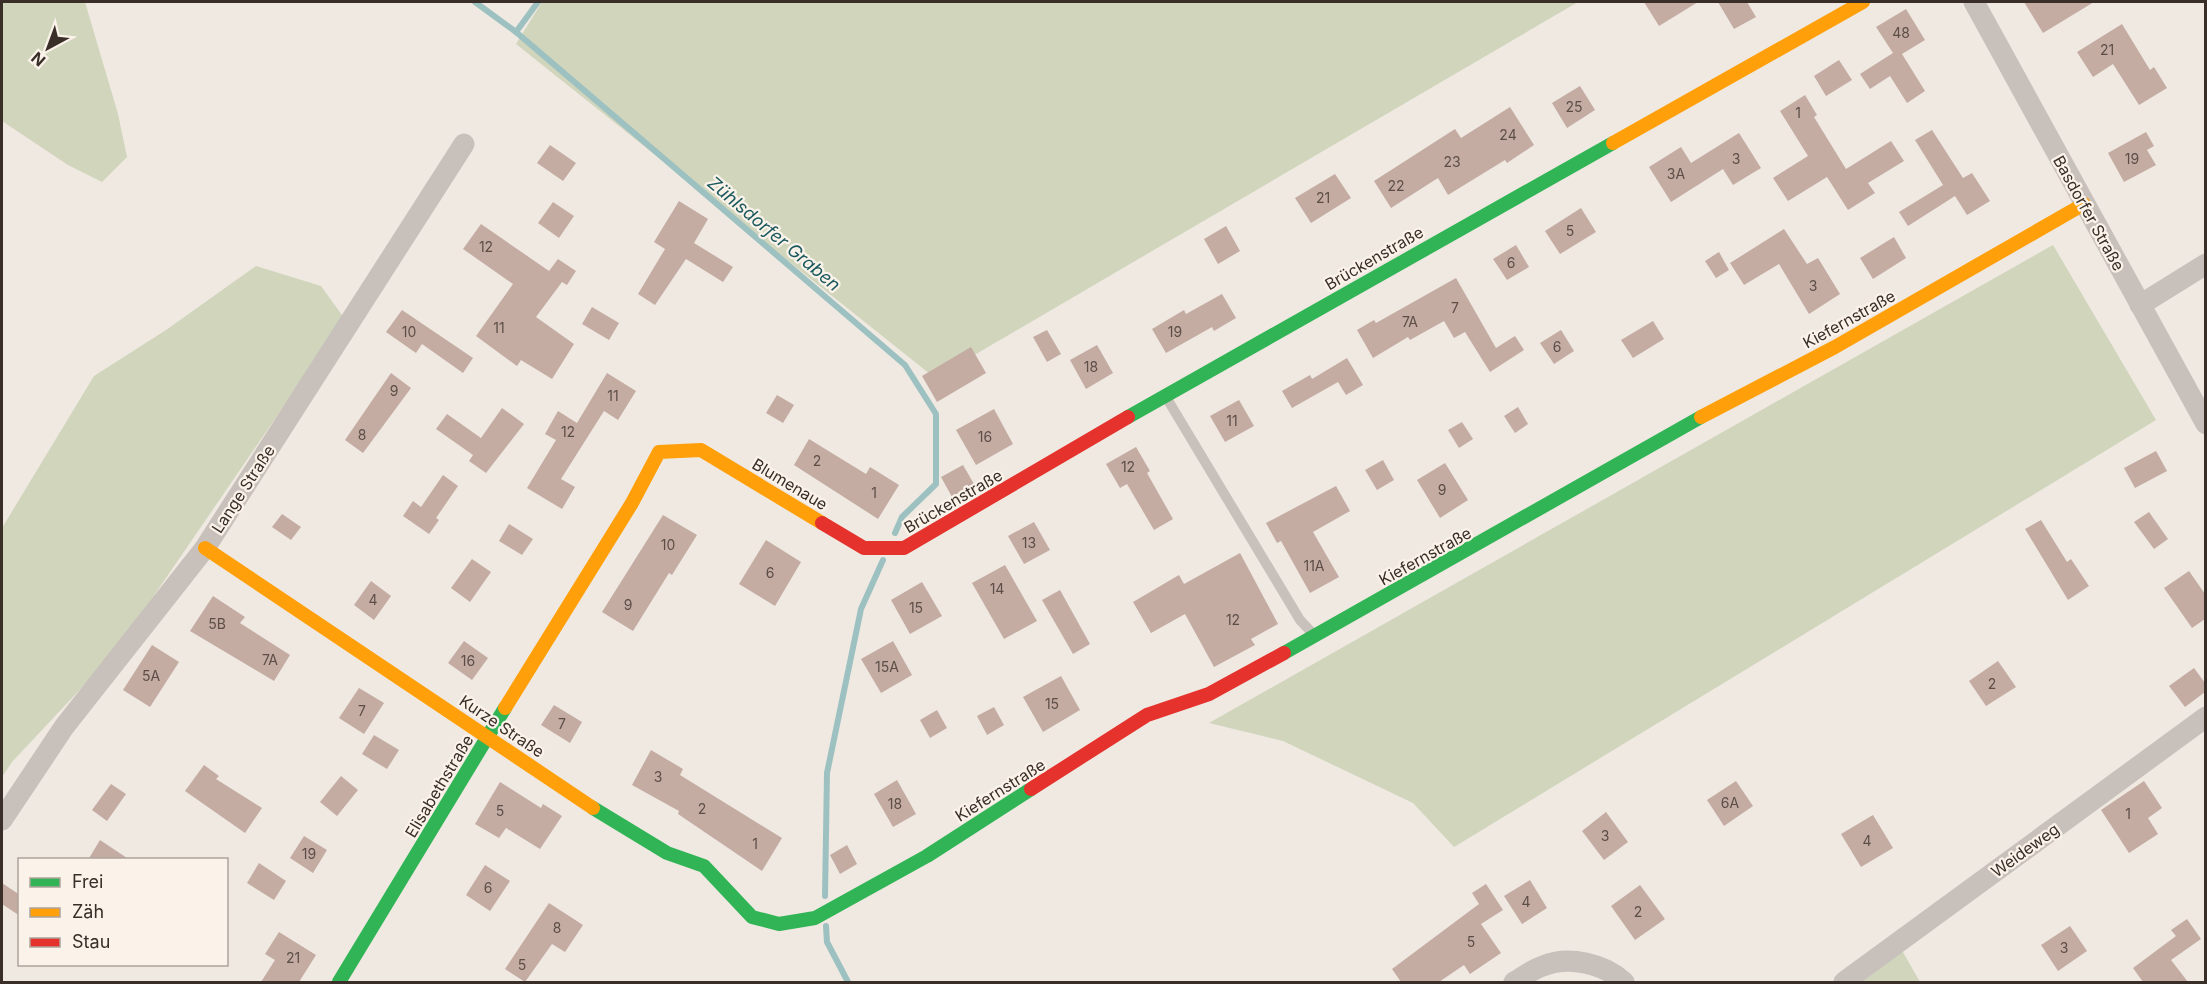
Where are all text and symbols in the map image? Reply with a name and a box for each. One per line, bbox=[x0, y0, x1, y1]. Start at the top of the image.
north arrow bbox=[18, 18, 78, 78]
house number: 48 bbox=[1892, 24, 1910, 41]
house number: 21 bbox=[2100, 41, 2114, 58]
text: N bbox=[27, 48, 49, 71]
house number: 25 bbox=[1565, 98, 1583, 115]
house number: 1 bbox=[1795, 104, 1801, 121]
house number: 24 bbox=[1499, 126, 1517, 143]
house number: 3 bbox=[1732, 150, 1740, 167]
house number: 19 bbox=[2125, 150, 2139, 167]
street label: Basdorfer Straße bbox=[2049, 152, 2129, 274]
house number: 23 bbox=[1443, 153, 1461, 170]
house number: 3A bbox=[1667, 165, 1685, 182]
water label: Zühlsdorfer Graben bbox=[704, 172, 845, 295]
house number: 22 bbox=[1387, 177, 1405, 194]
house number: 21 bbox=[1316, 189, 1330, 206]
street label: Brückenstraße bbox=[1321, 222, 1427, 294]
house number: 5 bbox=[1566, 222, 1574, 239]
house number: 12 bbox=[479, 238, 493, 255]
house number: 6 bbox=[1507, 254, 1515, 271]
house number: 3 bbox=[1809, 277, 1817, 294]
street label: Kiefernstraße bbox=[1799, 285, 1899, 353]
house number: 7 bbox=[1451, 299, 1459, 316]
house number: 7A bbox=[1402, 313, 1418, 330]
house number: 11 bbox=[493, 319, 505, 336]
house number: 10 bbox=[402, 323, 416, 340]
house number: 19 bbox=[1168, 323, 1182, 340]
house number: 6 bbox=[1553, 338, 1561, 355]
house number: 18 bbox=[1084, 358, 1098, 375]
house number: 9 bbox=[390, 382, 398, 399]
house number: 11 bbox=[607, 387, 619, 404]
house number: 11 bbox=[1226, 412, 1238, 429]
house number: 12 bbox=[561, 423, 575, 440]
house number: 8 bbox=[358, 426, 366, 443]
house number: 16 bbox=[978, 428, 992, 445]
street label: Lange Straße bbox=[207, 441, 279, 537]
house number: 2 bbox=[813, 452, 821, 469]
street label: Blumenaue bbox=[749, 454, 831, 514]
house number: 12 bbox=[1121, 458, 1135, 475]
street label: Brückenstraße bbox=[900, 465, 1006, 537]
house number: 9 bbox=[1438, 481, 1446, 498]
house number: 1 bbox=[871, 484, 877, 501]
street label: Kiefernstraße bbox=[1375, 522, 1475, 590]
house number: 13 bbox=[1022, 534, 1036, 551]
house number: 10 bbox=[661, 536, 675, 553]
house number: 11A bbox=[1303, 557, 1325, 574]
house number: 6 bbox=[766, 564, 774, 581]
house number: 14 bbox=[990, 580, 1004, 597]
house number: 4 bbox=[368, 591, 378, 608]
house number: 9 bbox=[624, 596, 632, 613]
house number: 15 bbox=[909, 599, 923, 616]
house number: 12 bbox=[1226, 611, 1240, 628]
house number: 5B bbox=[208, 615, 226, 632]
house number: 7A bbox=[262, 651, 278, 668]
house number: 16 bbox=[461, 652, 475, 669]
house number: 15A bbox=[875, 658, 899, 675]
house number: 5A bbox=[142, 667, 160, 684]
house number: 2 bbox=[1988, 675, 1996, 692]
street label: Kurze Straße bbox=[456, 690, 548, 762]
house number: 15 bbox=[1045, 695, 1059, 712]
house number: 7 bbox=[358, 702, 366, 719]
house number: 7 bbox=[558, 715, 566, 732]
street label: Elisabethstraße bbox=[400, 731, 478, 841]
street label: Kiefernstraße bbox=[951, 754, 1049, 826]
house number: 3 bbox=[654, 768, 662, 785]
house number: 6A bbox=[1721, 794, 1740, 811]
house number: 18 bbox=[888, 795, 902, 812]
house number: 2 bbox=[698, 800, 706, 817]
house number: 5 bbox=[496, 802, 504, 819]
house number: 1 bbox=[2125, 805, 2131, 822]
street label: Weideweg bbox=[1987, 819, 2063, 881]
house number: 3 bbox=[1601, 827, 1609, 844]
house number: 4 bbox=[1862, 832, 1872, 849]
house number: 1 bbox=[752, 835, 758, 852]
house number: 19 bbox=[302, 845, 316, 862]
legend bbox=[18, 858, 228, 966]
text: Frei bbox=[72, 871, 103, 892]
house number: 6 bbox=[484, 879, 492, 896]
house number: 4 bbox=[1521, 893, 1531, 910]
text: Zäh bbox=[72, 901, 104, 922]
house number: 2 bbox=[1634, 903, 1642, 920]
house number: 8 bbox=[553, 919, 561, 936]
text: Stau bbox=[72, 931, 110, 952]
house number: 5 bbox=[1467, 933, 1475, 950]
house number: 3 bbox=[2060, 939, 2068, 956]
house number: 21 bbox=[286, 949, 300, 966]
house number: 5 bbox=[518, 956, 526, 973]

